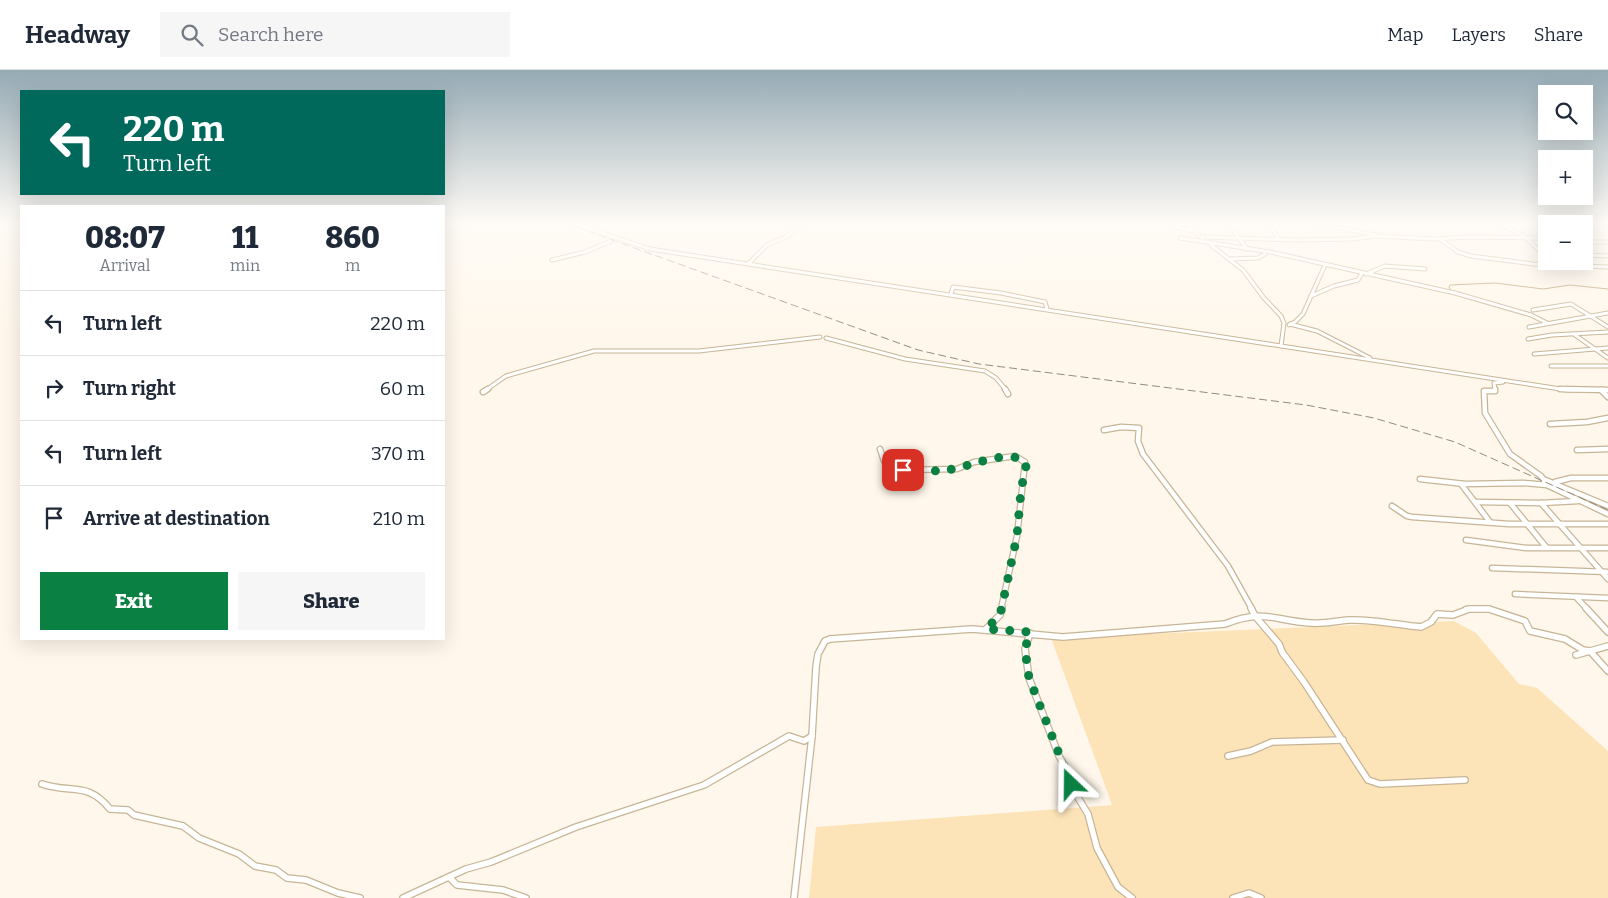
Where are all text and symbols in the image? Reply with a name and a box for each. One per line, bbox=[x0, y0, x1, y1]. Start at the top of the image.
search box bbox=[160, 12, 510, 57]
text: Headway bbox=[25, 21, 130, 49]
icon: search bbox=[178, 21, 206, 49]
text: Search here bbox=[218, 23, 324, 46]
text: Map bbox=[1387, 24, 1423, 46]
text: Layers bbox=[1451, 24, 1506, 46]
text: Share bbox=[1534, 24, 1583, 46]
map controls bbox=[1538, 85, 1593, 270]
button: search bbox=[1538, 85, 1593, 140]
text: 220 m bbox=[123, 108, 224, 150]
icon: left bbox=[40, 110, 105, 175]
text: Turn left bbox=[123, 150, 211, 177]
button: + bbox=[1538, 150, 1593, 205]
button: − bbox=[1538, 215, 1593, 270]
text: 08:07 bbox=[85, 220, 165, 256]
text: 11 bbox=[232, 220, 258, 256]
text: 860 bbox=[325, 220, 380, 256]
text: Arrival bbox=[100, 256, 150, 275]
text: min bbox=[230, 256, 260, 275]
text: m bbox=[345, 256, 360, 275]
icon: left bbox=[40, 309, 68, 337]
text: Turn left bbox=[83, 312, 162, 335]
text: 220 m bbox=[370, 312, 425, 335]
icon: right bbox=[40, 374, 68, 402]
text: Turn right bbox=[83, 377, 176, 400]
text: 60 m bbox=[380, 377, 425, 400]
icon: left bbox=[40, 439, 68, 467]
text: Turn left bbox=[83, 442, 162, 465]
text: 370 m bbox=[371, 442, 425, 465]
pin bbox=[882, 449, 924, 491]
icon: arrive bbox=[889, 456, 917, 484]
icon: arrive bbox=[40, 504, 68, 532]
text: Arrive at destination bbox=[83, 507, 270, 530]
text: 210 m bbox=[373, 507, 425, 530]
button: Exit bbox=[40, 572, 228, 630]
button: Share bbox=[238, 572, 425, 630]
position arrow bbox=[1044, 757, 1096, 809]

